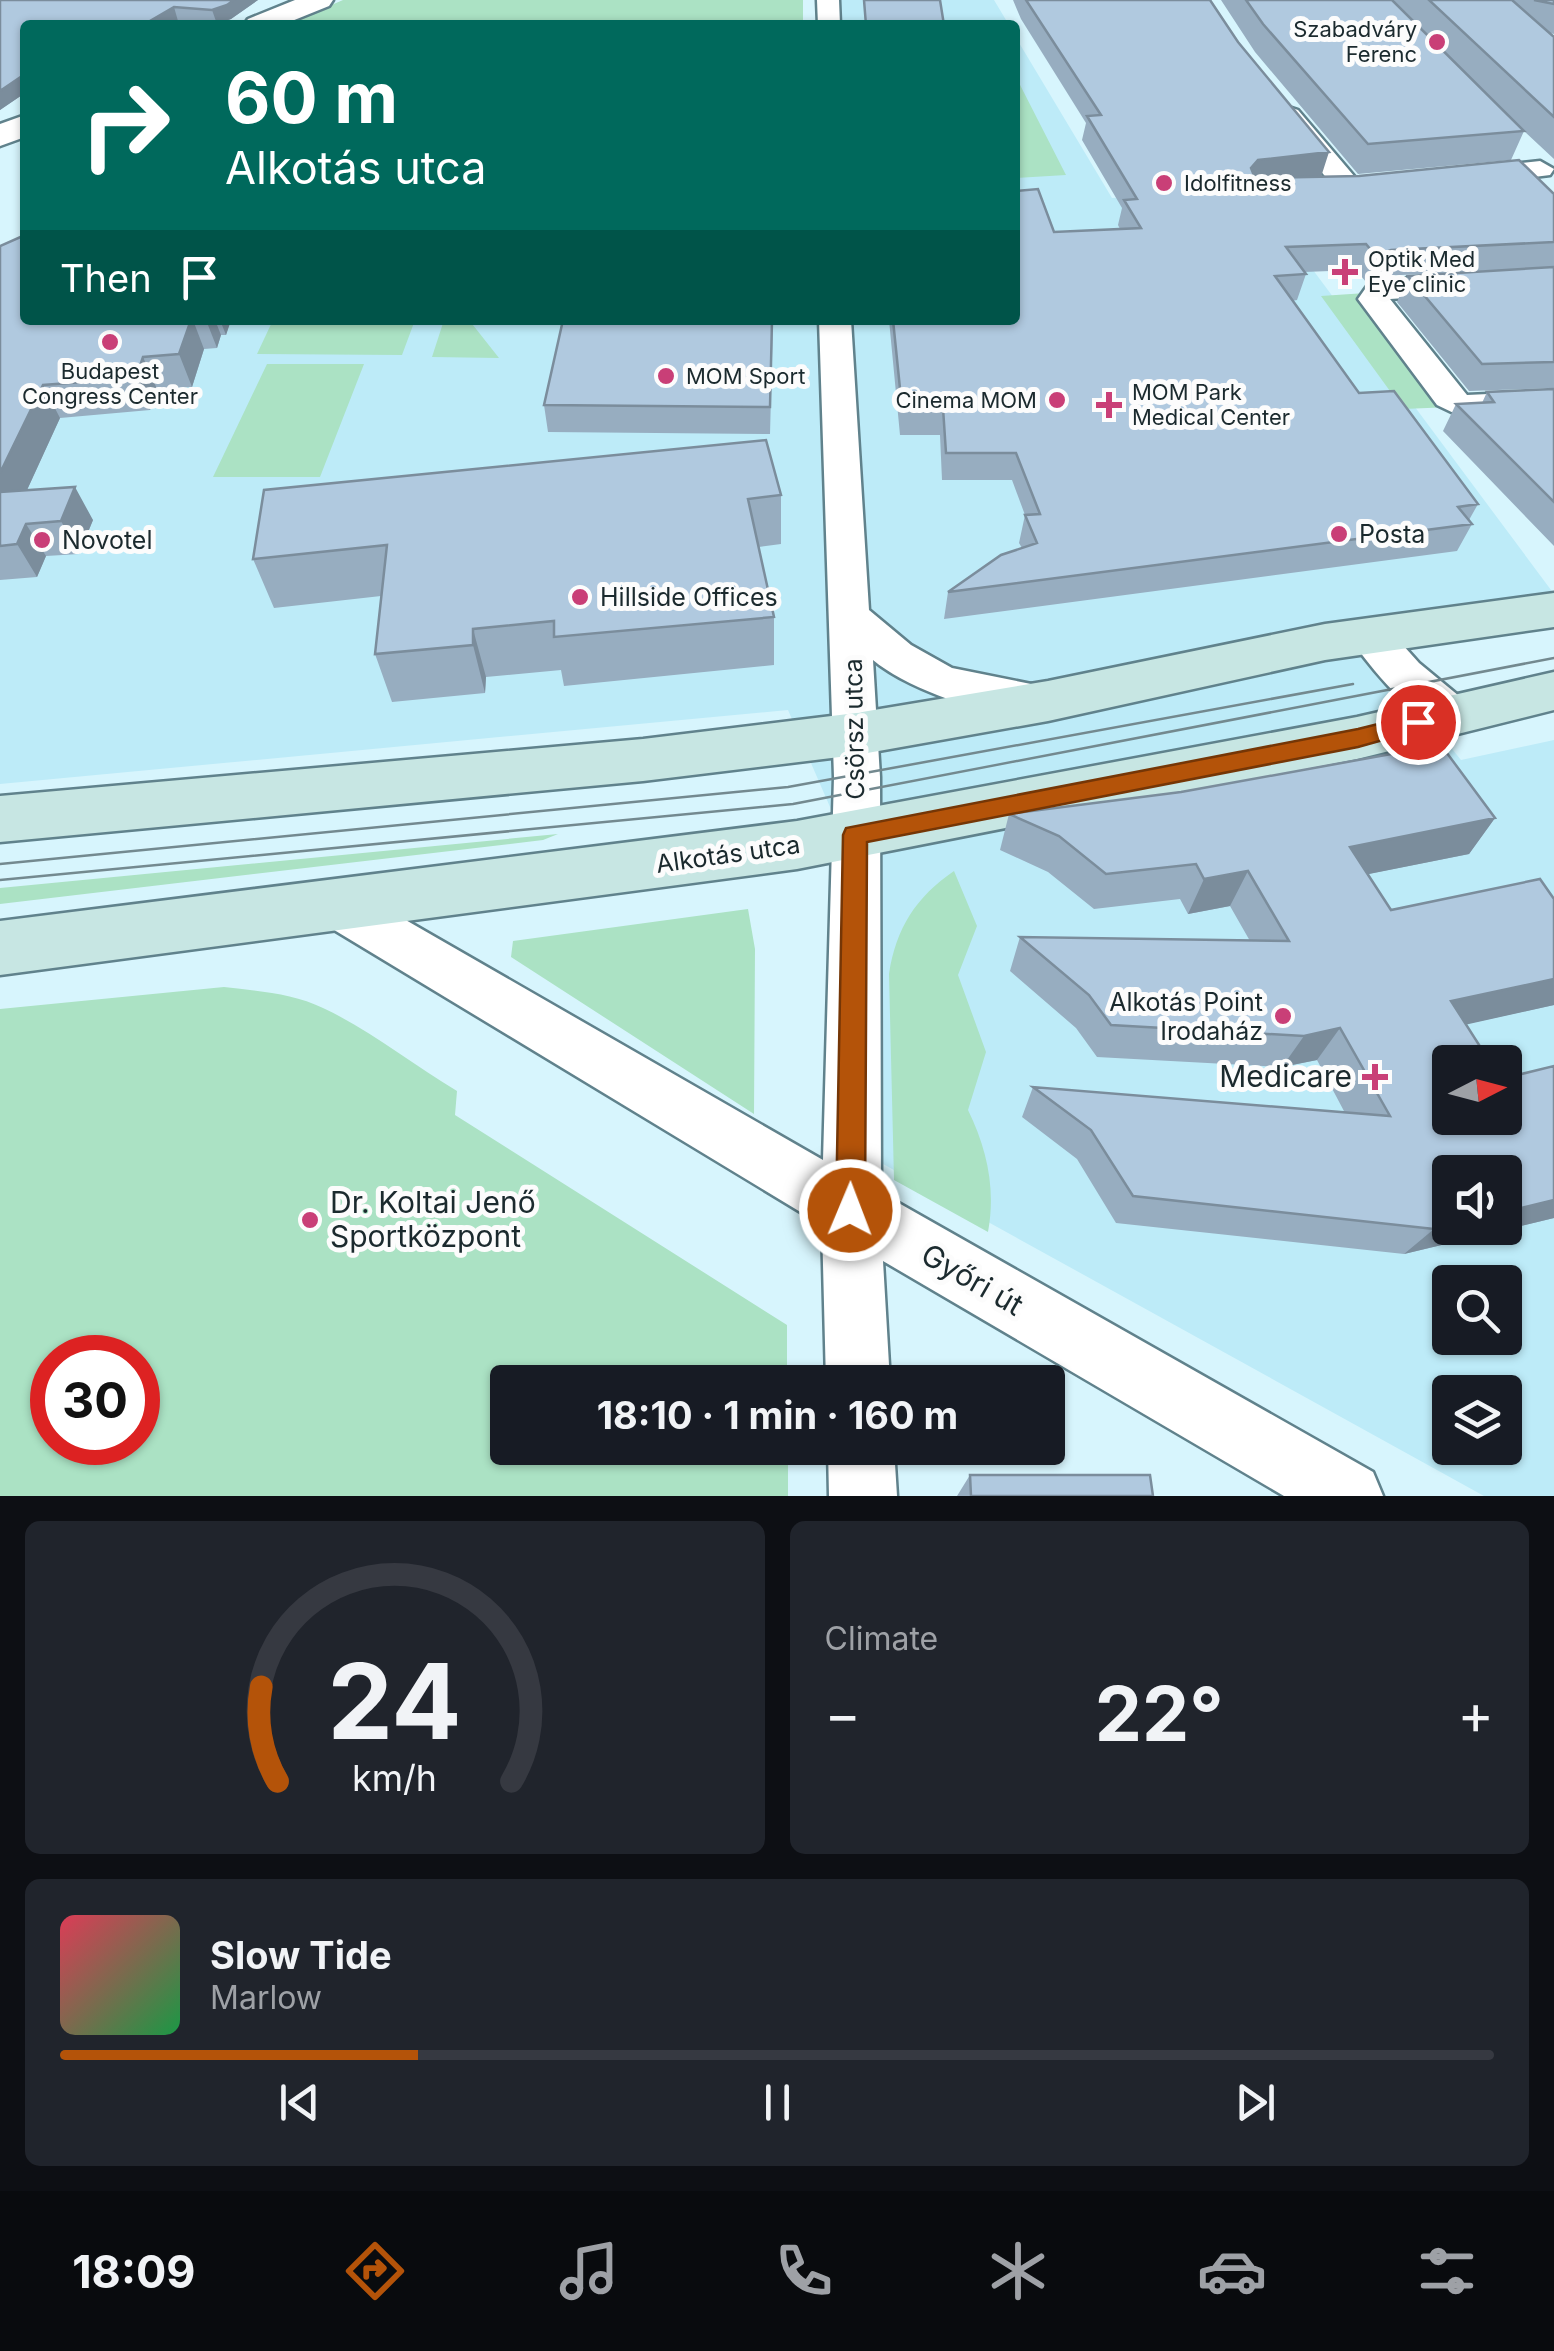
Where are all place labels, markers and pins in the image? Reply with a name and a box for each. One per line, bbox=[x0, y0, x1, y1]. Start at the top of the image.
place label: Szabadváry Ferenc bbox=[1293, 16, 1417, 67]
marker: Szabadváry Ferenc bbox=[1426, 31, 1448, 53]
place label: Idolfitness bbox=[1184, 170, 1292, 196]
marker: Idolfitness bbox=[1153, 172, 1175, 194]
place label: Optik Med Eye clinic bbox=[1368, 246, 1475, 297]
marker: Optik Med Eye clinic bbox=[1332, 259, 1358, 285]
marker: Budapest Congress Center bbox=[99, 331, 121, 353]
place label: Budapest Congress Center bbox=[22, 358, 198, 409]
place label: MOM Sport bbox=[686, 363, 805, 389]
marker: MOM Sport bbox=[655, 365, 677, 387]
place label: MOM Park Medical Center bbox=[1132, 379, 1290, 430]
place label: Cinema MOM bbox=[895, 387, 1037, 413]
marker: Cinema MOM bbox=[1046, 389, 1068, 411]
marker: MOM Park Medical Center bbox=[1096, 392, 1122, 418]
place label: Posta bbox=[1359, 519, 1425, 549]
marker: Posta bbox=[1328, 523, 1350, 545]
place label: Novotel bbox=[62, 525, 152, 555]
marker: Novotel bbox=[31, 529, 53, 551]
place label: Hillside Offices bbox=[600, 582, 778, 612]
marker: Hillside Offices bbox=[569, 586, 591, 608]
pin bbox=[1376, 680, 1461, 765]
place label: Alkotás Point Irodaház bbox=[1109, 987, 1263, 1046]
marker: Alkotás Point Irodaház bbox=[1272, 1005, 1294, 1027]
place label: Medicare bbox=[1219, 1058, 1352, 1094]
marker: Medicare bbox=[1362, 1064, 1388, 1090]
place label: Dr. Koltai Jenő Sportközpont bbox=[330, 1184, 536, 1254]
marker: Dr. Koltai Jenő Sportközpont bbox=[299, 1209, 321, 1231]

